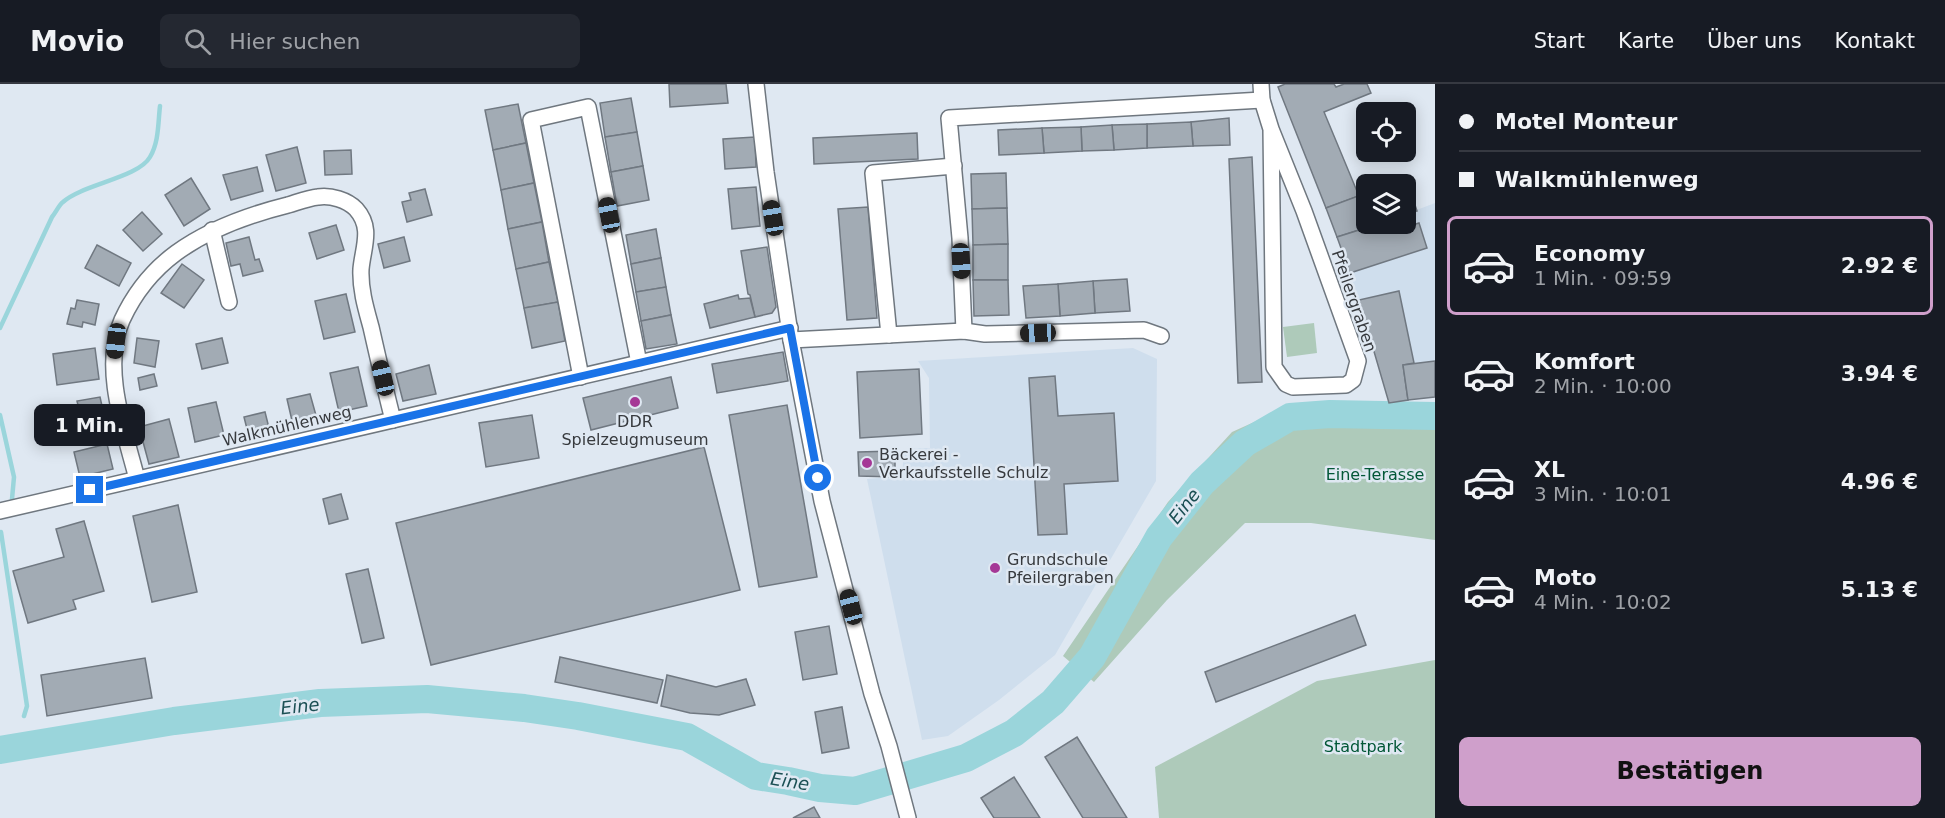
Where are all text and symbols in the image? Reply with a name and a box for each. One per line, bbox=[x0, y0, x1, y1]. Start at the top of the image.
search box bbox=[160, 14, 580, 68]
text: Movio bbox=[30, 25, 124, 58]
icon: search bbox=[181, 25, 214, 58]
text: Hier suchen bbox=[229, 29, 360, 54]
text: Start bbox=[1534, 29, 1585, 53]
text: Karte bbox=[1618, 29, 1674, 53]
text: Über uns bbox=[1707, 29, 1802, 53]
text: Kontakt bbox=[1835, 29, 1915, 53]
map controls bbox=[1356, 102, 1416, 234]
button: locate bbox=[1356, 102, 1416, 162]
text: Motel Monteur bbox=[1495, 109, 1677, 134]
text: Walkmühlenweg bbox=[1495, 167, 1699, 192]
button: layers bbox=[1356, 174, 1416, 234]
car bbox=[597, 196, 621, 234]
car bbox=[761, 199, 785, 237]
icon: car bbox=[1462, 239, 1516, 293]
text: Economy bbox=[1534, 241, 1645, 266]
car bbox=[951, 243, 971, 279]
street label: Pfeilergraben bbox=[1328, 247, 1380, 355]
text: 2.92 € bbox=[1841, 253, 1918, 278]
text: 1 Min. · 09:59 bbox=[1534, 266, 1672, 290]
car bbox=[105, 322, 127, 360]
car bbox=[1020, 323, 1056, 343]
icon: car bbox=[1462, 347, 1516, 401]
text: Komfort bbox=[1534, 349, 1635, 374]
car bbox=[370, 358, 396, 398]
text: 3.94 € bbox=[1841, 361, 1918, 386]
text: 2 Min. · 10:00 bbox=[1534, 374, 1672, 398]
marker: DDR Spielzeugmuseum bbox=[628, 395, 642, 409]
street label: Walkmühlenweg bbox=[221, 402, 353, 450]
callout: 1 Min. bbox=[34, 403, 146, 445]
place label: DDR Spielzeugmuseum bbox=[561, 412, 709, 449]
text: 1 Min. bbox=[55, 413, 124, 437]
place label: Bäckerei - Verkaufsstelle Schulz bbox=[879, 445, 1048, 482]
icon: car bbox=[1462, 455, 1516, 509]
marker: Bäckerei - Verkaufsstelle Schulz bbox=[860, 456, 874, 470]
text: XL bbox=[1534, 457, 1565, 482]
route start bbox=[804, 464, 831, 491]
park label: Eine-Terasse bbox=[1326, 465, 1424, 484]
text: 4.96 € bbox=[1841, 469, 1918, 494]
route end bbox=[76, 476, 103, 503]
text: 3 Min. · 10:01 bbox=[1534, 482, 1672, 506]
water label: Eine bbox=[1164, 484, 1204, 528]
place label: Grundschule Pfeilergraben bbox=[1007, 550, 1114, 587]
marker: Grundschule Pfeilergraben bbox=[988, 561, 1002, 575]
icon: car bbox=[1462, 563, 1516, 617]
text: Moto bbox=[1534, 565, 1597, 590]
text: 5.13 € bbox=[1841, 577, 1918, 602]
car bbox=[838, 587, 864, 627]
text: 4 Min. · 10:02 bbox=[1534, 590, 1672, 614]
water label: Eine bbox=[280, 694, 320, 718]
park label: Stadtpark bbox=[1324, 737, 1403, 756]
button: Bestätigen bbox=[1459, 737, 1921, 806]
water label: Eine bbox=[769, 768, 811, 794]

